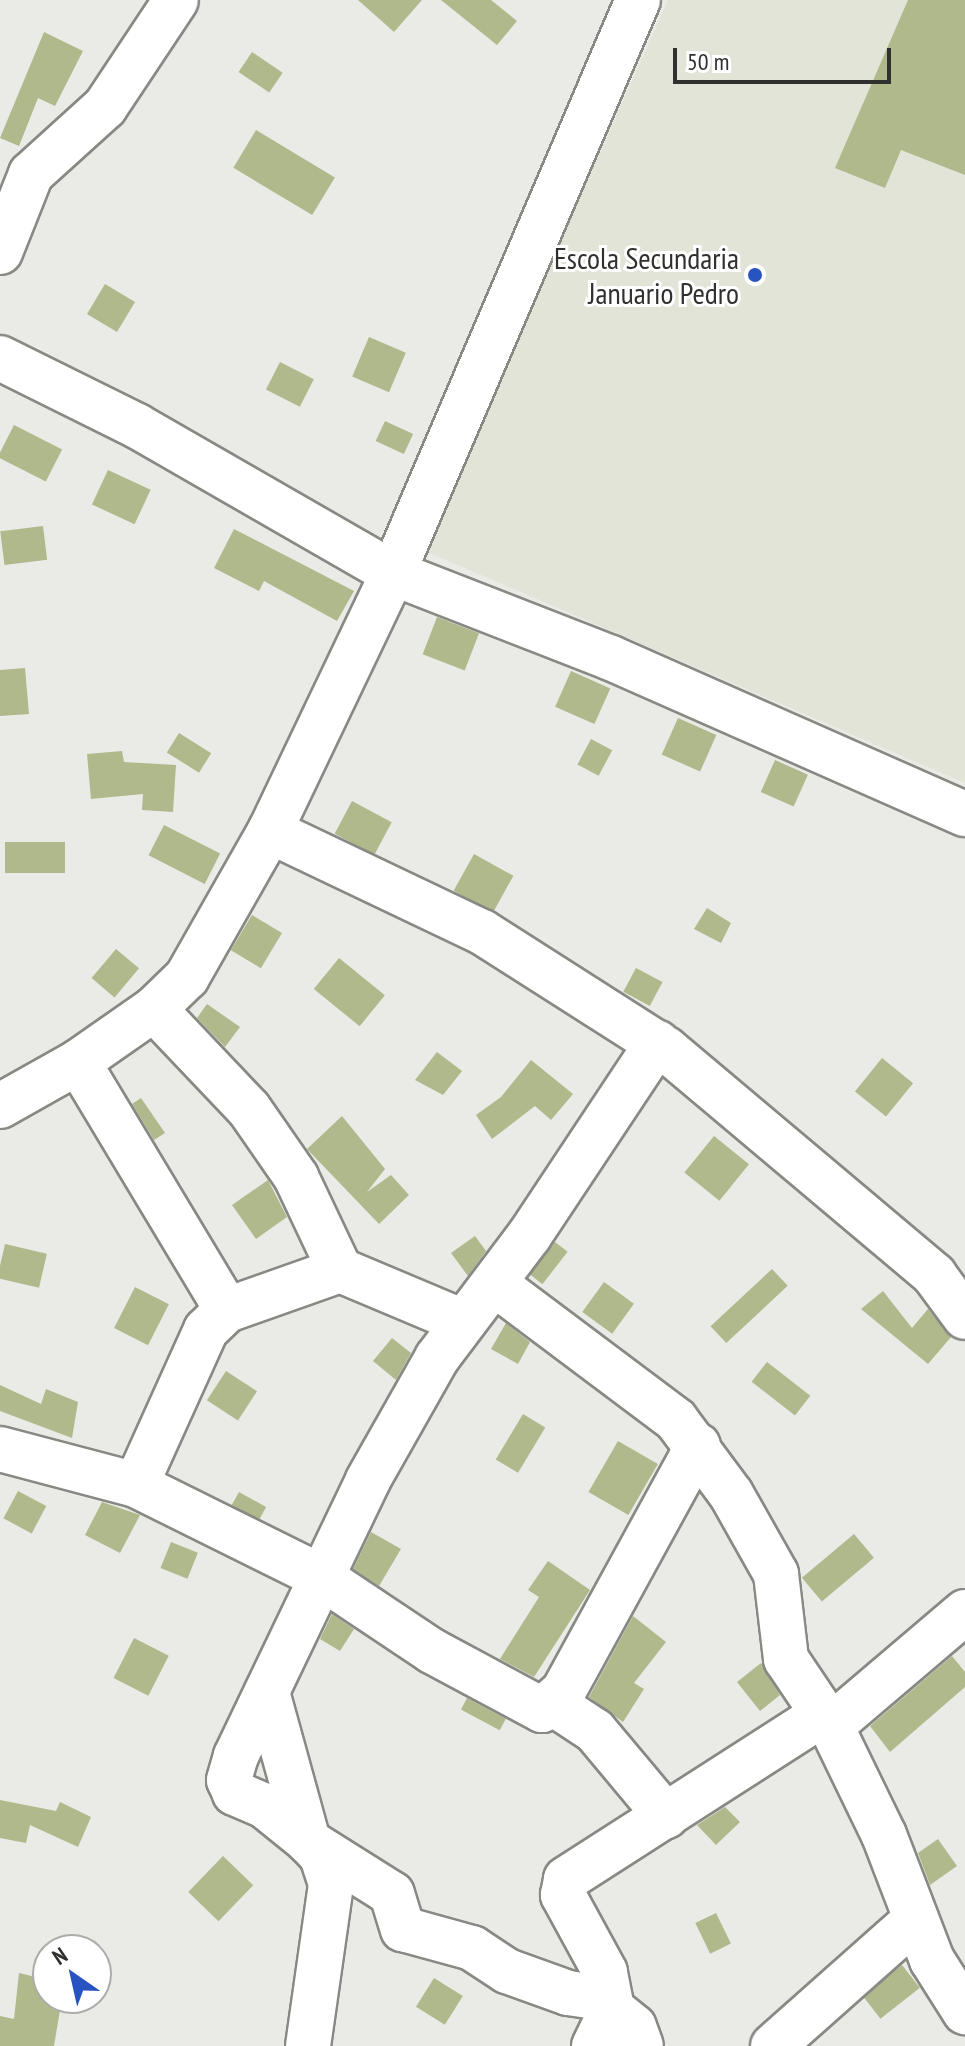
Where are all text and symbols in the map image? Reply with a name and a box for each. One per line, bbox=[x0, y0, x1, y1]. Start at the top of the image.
scale bar bbox=[677, 32, 895, 82]
text: 50 m bbox=[687, 46, 729, 77]
place label: Escola Secundaria Januario Pedro bbox=[554, 240, 739, 310]
marker: Escola Secundaria Januario Pedro bbox=[746, 266, 764, 284]
north arrow bbox=[32, 1934, 112, 2014]
text: N bbox=[47, 1941, 72, 1971]

